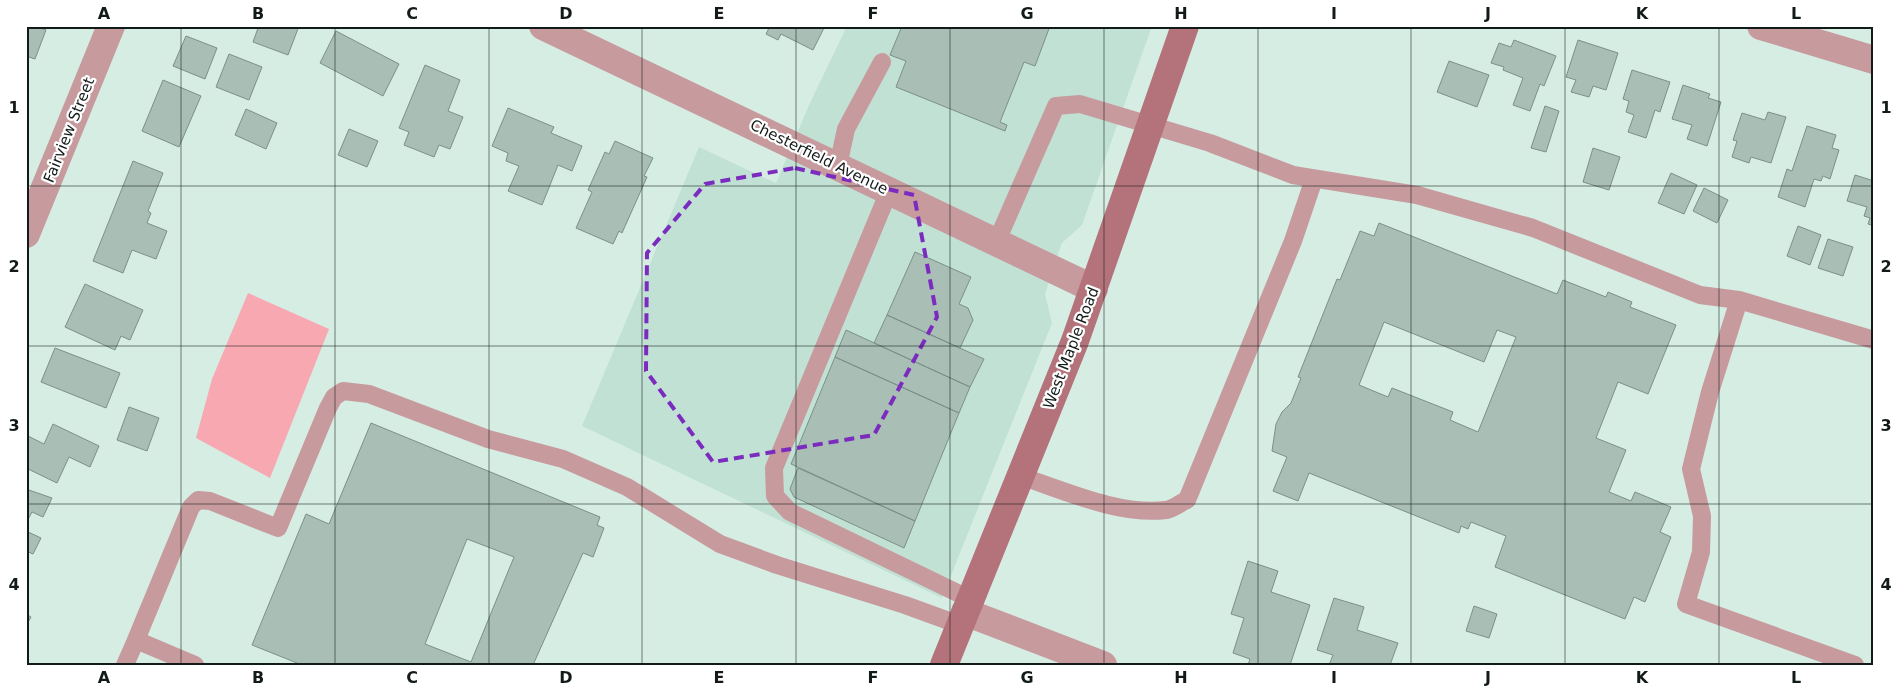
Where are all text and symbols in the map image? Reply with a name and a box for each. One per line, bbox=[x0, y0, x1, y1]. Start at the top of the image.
text: A bbox=[98, 4, 111, 23]
text: B bbox=[252, 4, 264, 23]
text: C bbox=[406, 4, 418, 23]
text: D bbox=[559, 4, 573, 23]
text: E bbox=[714, 4, 724, 23]
text: F bbox=[868, 4, 878, 23]
text: G bbox=[1020, 4, 1034, 23]
text: H bbox=[1174, 4, 1188, 23]
text: I bbox=[1331, 4, 1337, 23]
text: J bbox=[1484, 4, 1491, 23]
text: K bbox=[1636, 4, 1649, 23]
text: L bbox=[1791, 4, 1801, 23]
street label: Fairview Street bbox=[40, 75, 98, 185]
text: 1 bbox=[8, 98, 20, 117]
text: 1 bbox=[1880, 98, 1892, 117]
street label: Chesterfield Avenue bbox=[747, 116, 891, 198]
text: 2 bbox=[8, 257, 20, 276]
text: 2 bbox=[1880, 257, 1892, 276]
street label: West Maple Road bbox=[1039, 285, 1103, 411]
text: 3 bbox=[8, 416, 20, 435]
text: 3 bbox=[1880, 416, 1892, 435]
text: 4 bbox=[8, 575, 20, 594]
text: 4 bbox=[1880, 575, 1892, 594]
text: A bbox=[98, 668, 111, 687]
text: B bbox=[252, 668, 264, 687]
text: C bbox=[406, 668, 418, 687]
text: D bbox=[559, 668, 573, 687]
text: E bbox=[714, 668, 724, 687]
text: F bbox=[868, 668, 878, 687]
text: G bbox=[1020, 668, 1034, 687]
text: H bbox=[1174, 668, 1188, 687]
text: I bbox=[1331, 668, 1337, 687]
text: J bbox=[1484, 668, 1491, 687]
text: K bbox=[1636, 668, 1649, 687]
text: L bbox=[1791, 668, 1801, 687]

